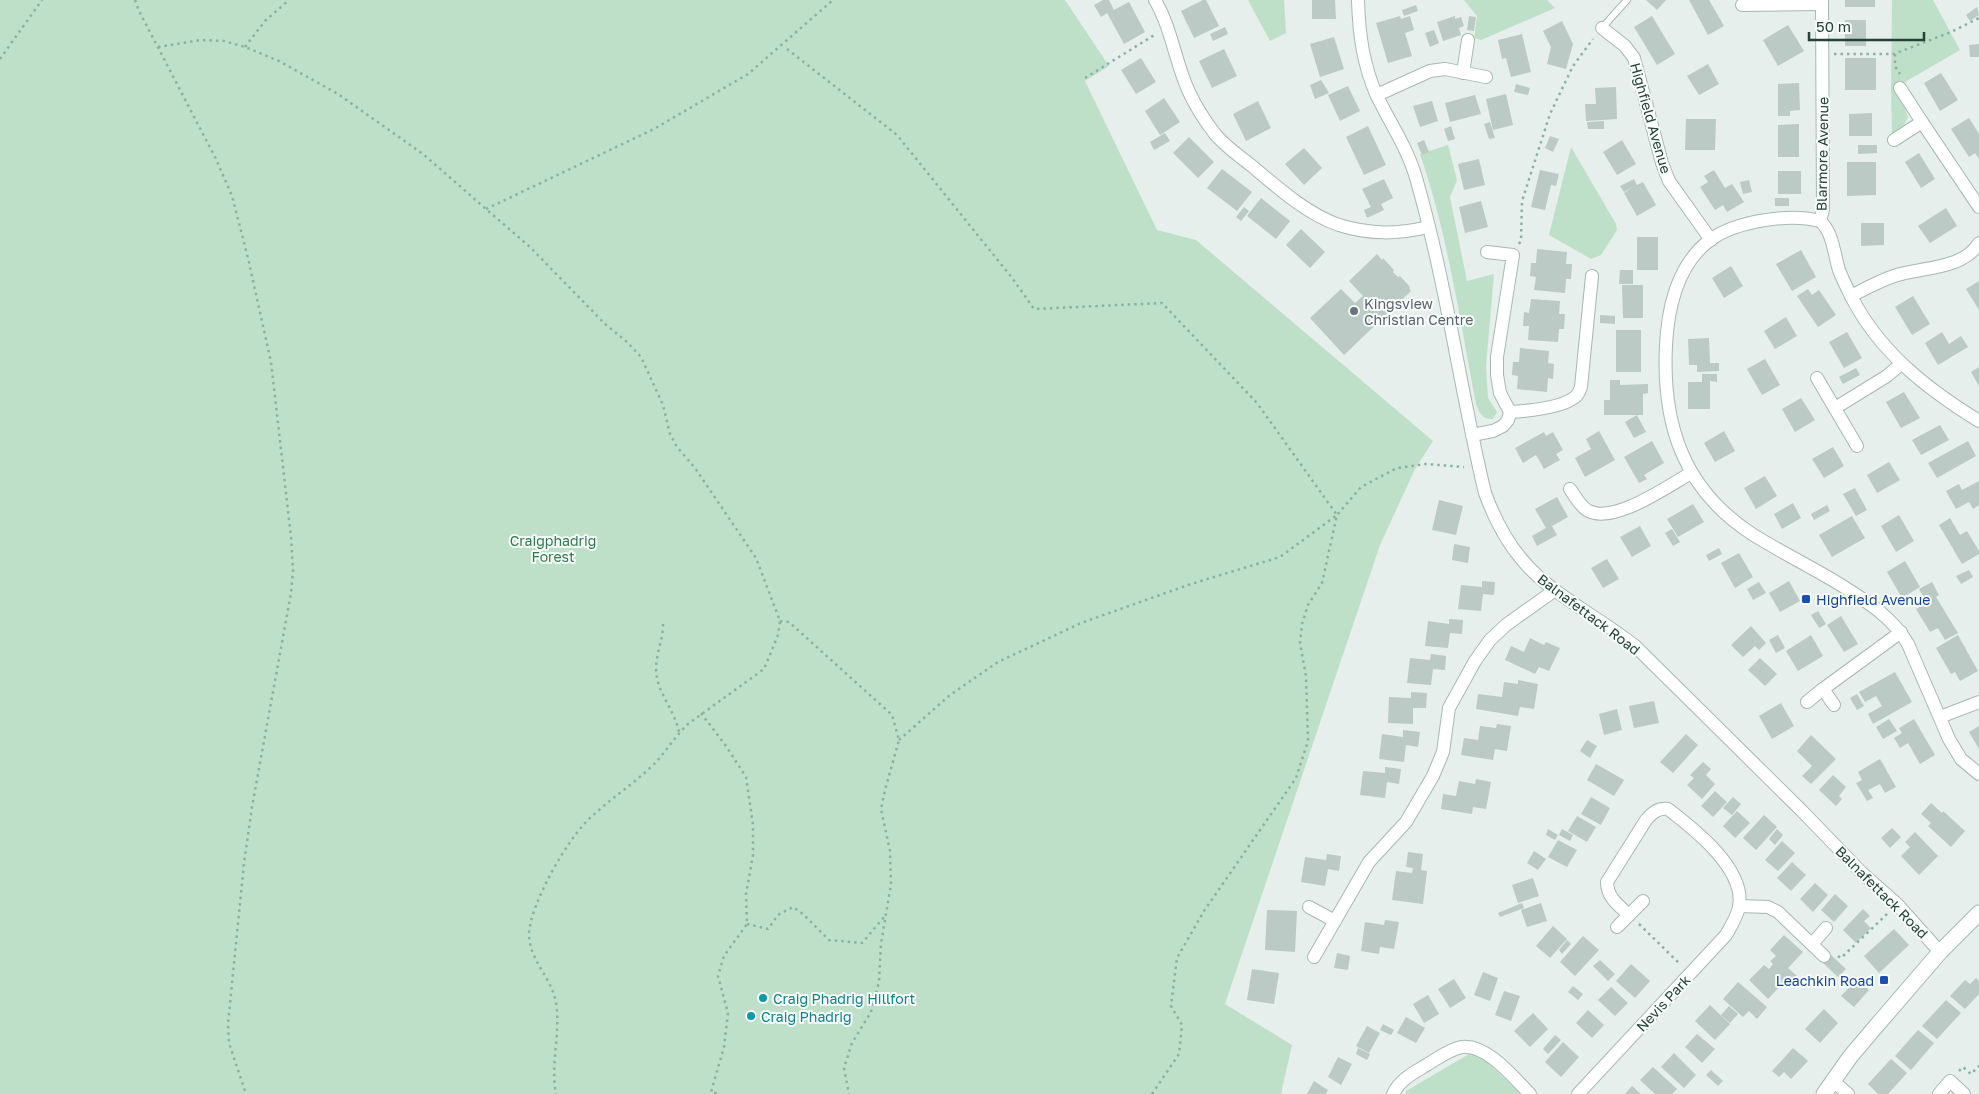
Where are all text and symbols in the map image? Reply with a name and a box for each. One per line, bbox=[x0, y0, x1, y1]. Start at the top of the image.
scale bar bbox=[1809, 10, 1924, 42]
text: 50 m bbox=[1816, 17, 1851, 35]
street label: Highfield Avenue bbox=[1627, 61, 1675, 175]
street label: Blarmore Avenue bbox=[1813, 97, 1831, 211]
place label: Kingsview Christian Centre bbox=[1364, 295, 1473, 328]
marker: Kingsview Christian Centre bbox=[1348, 305, 1360, 317]
park label: Craigphadrig Forest bbox=[510, 532, 596, 565]
street label: Balnafettack Road bbox=[1534, 570, 1644, 658]
place label: Highfield Avenue bbox=[1816, 591, 1930, 608]
marker: Highfield Avenue bbox=[1800, 593, 1812, 605]
street label: Balnafettack Road bbox=[1832, 842, 1932, 942]
street label: Nevis Park bbox=[1632, 971, 1694, 1035]
place label: Leachkin Road bbox=[1776, 972, 1874, 989]
marker: Leachkin Road bbox=[1878, 974, 1890, 986]
place label: Craig Phadrig Hillfort bbox=[773, 990, 915, 1007]
marker: Craig Phadrig Hillfort bbox=[757, 992, 769, 1004]
place label: Craig Phadrig bbox=[761, 1008, 852, 1025]
marker: Craig Phadrig bbox=[745, 1010, 757, 1022]

